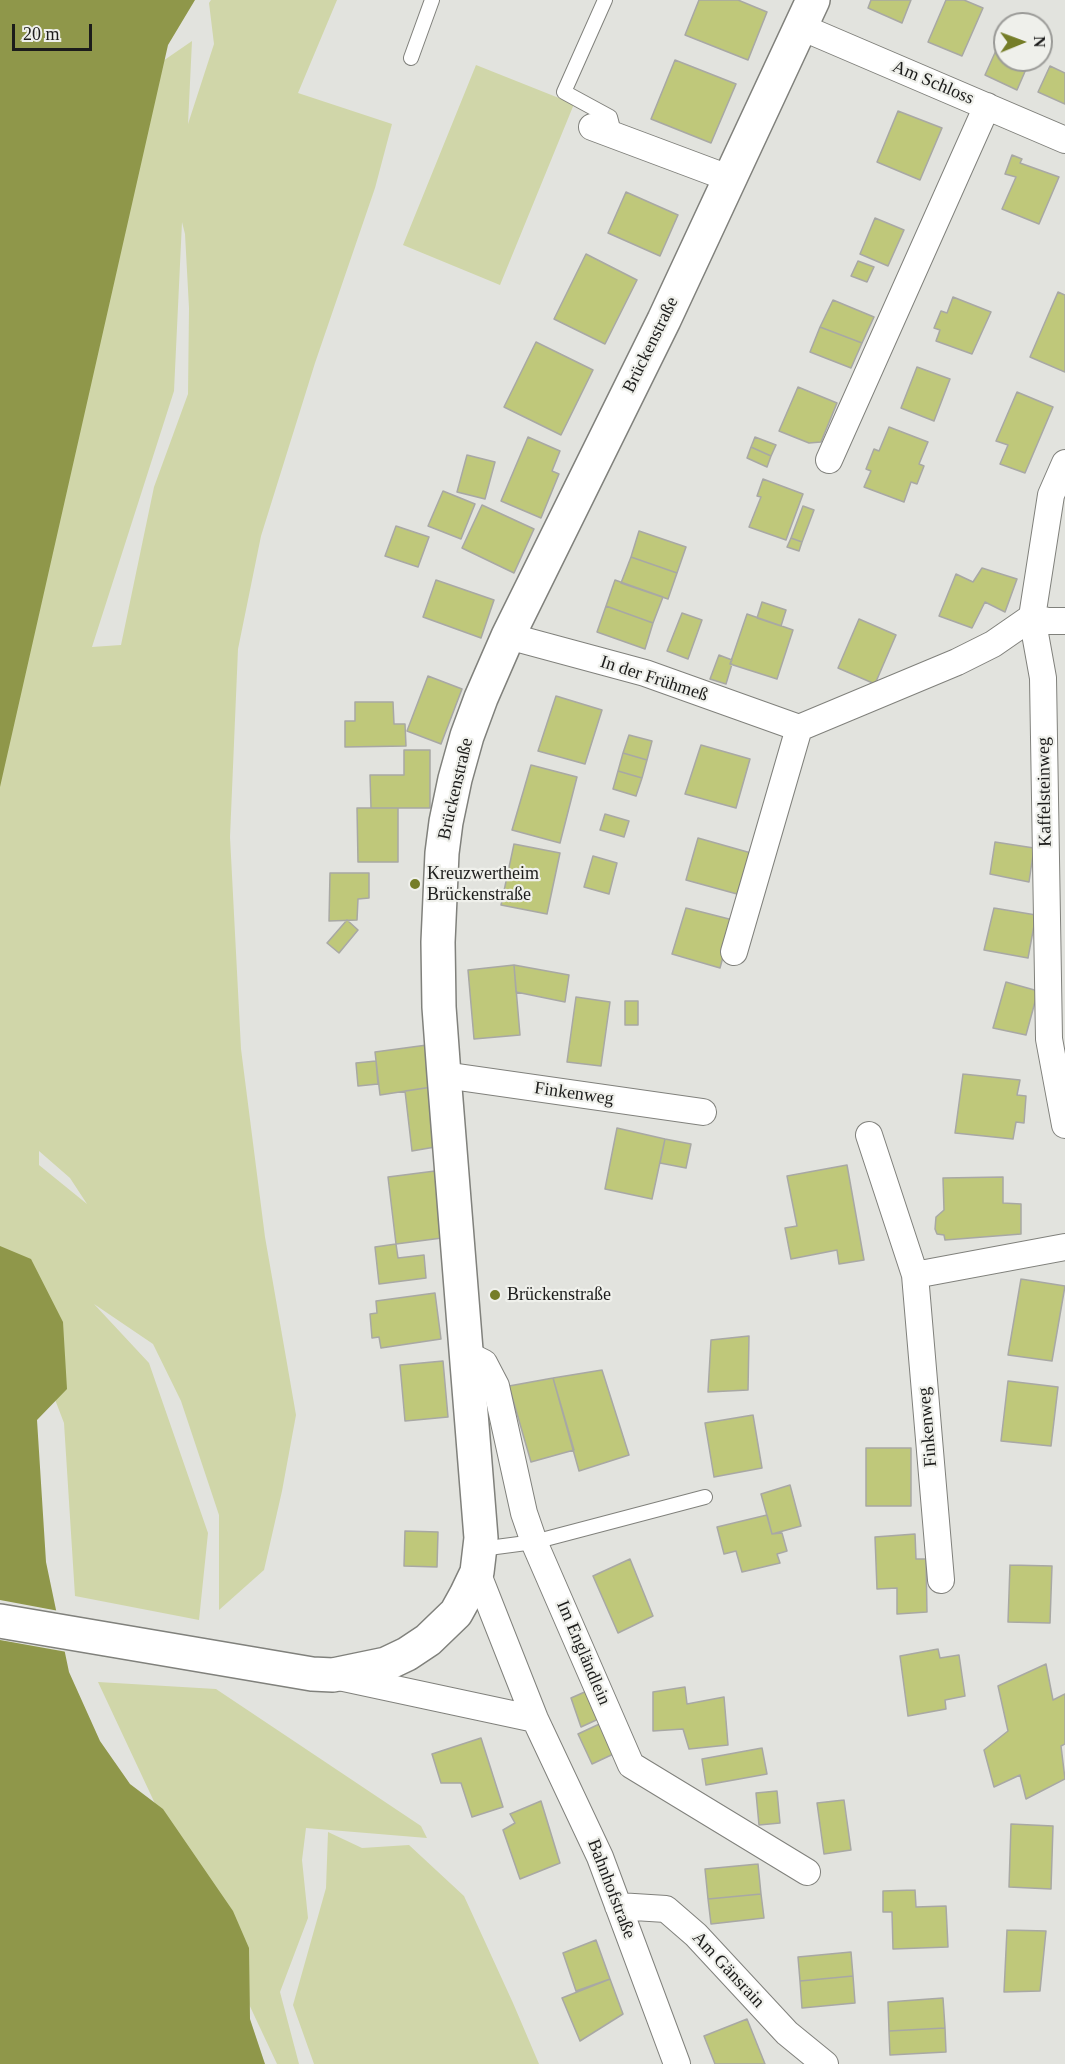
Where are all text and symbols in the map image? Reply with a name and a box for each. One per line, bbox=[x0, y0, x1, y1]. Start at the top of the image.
scale bar bbox=[15, 12, 94, 50]
north arrow bbox=[993, 12, 1053, 72]
text: 20 m bbox=[23, 24, 60, 44]
text: N bbox=[1031, 36, 1048, 48]
street label: Am Schloss bbox=[889, 56, 977, 110]
street label: Brückenstraße bbox=[619, 294, 683, 396]
street label: In der Frühmeß bbox=[597, 651, 711, 707]
street label: Brückenstraße bbox=[434, 736, 478, 842]
street label: Kaffelsteinweg bbox=[1033, 737, 1057, 847]
place label: Kreuzwertheim Brückenstraße bbox=[427, 863, 539, 906]
marker: Kreuzwertheim Brückenstraße bbox=[408, 877, 422, 891]
street label: Finkenweg bbox=[533, 1078, 615, 1110]
place label: Brückenstraße bbox=[507, 1284, 611, 1306]
marker: Brückenstraße bbox=[488, 1288, 502, 1302]
street label: Finkenweg bbox=[914, 1386, 942, 1468]
street label: Im Engländlein bbox=[551, 1597, 615, 1709]
street label: Bahnhofstraße bbox=[582, 1836, 640, 1942]
street label: Am Gänsrain bbox=[687, 1927, 769, 2013]

